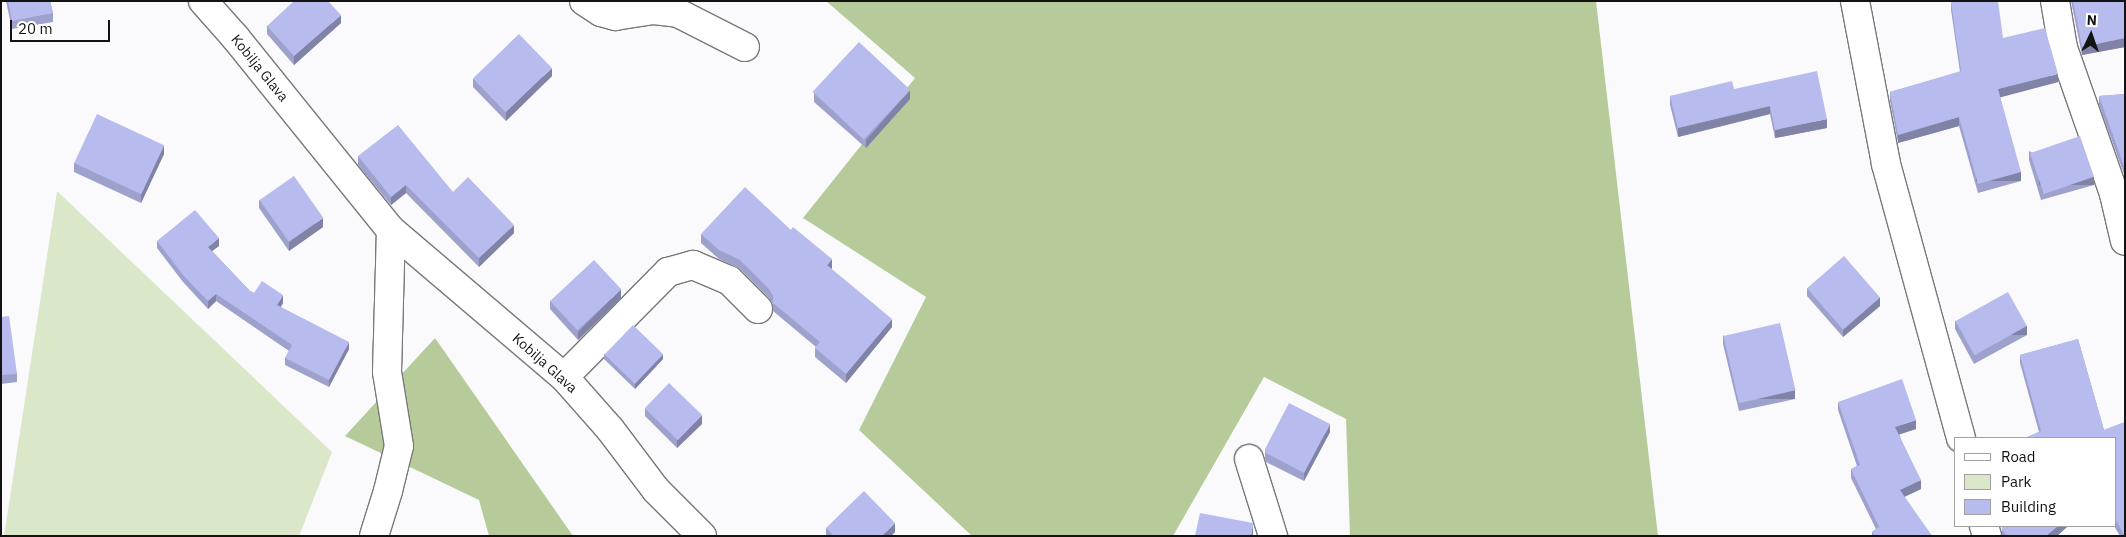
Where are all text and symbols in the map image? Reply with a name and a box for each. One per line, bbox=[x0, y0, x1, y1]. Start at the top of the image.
scale bar bbox=[12, 10, 112, 42]
north arrow bbox=[2066, 10, 2116, 60]
text: N bbox=[2086, 11, 2097, 29]
text: 20 m bbox=[18, 19, 53, 38]
street label: Kobilja Glava bbox=[228, 31, 292, 105]
street label: Kobilja Glava bbox=[509, 330, 581, 396]
legend bbox=[1954, 437, 2116, 527]
text: Road bbox=[2001, 447, 2036, 466]
text: Park bbox=[2001, 472, 2031, 491]
text: Building bbox=[2001, 497, 2056, 516]

